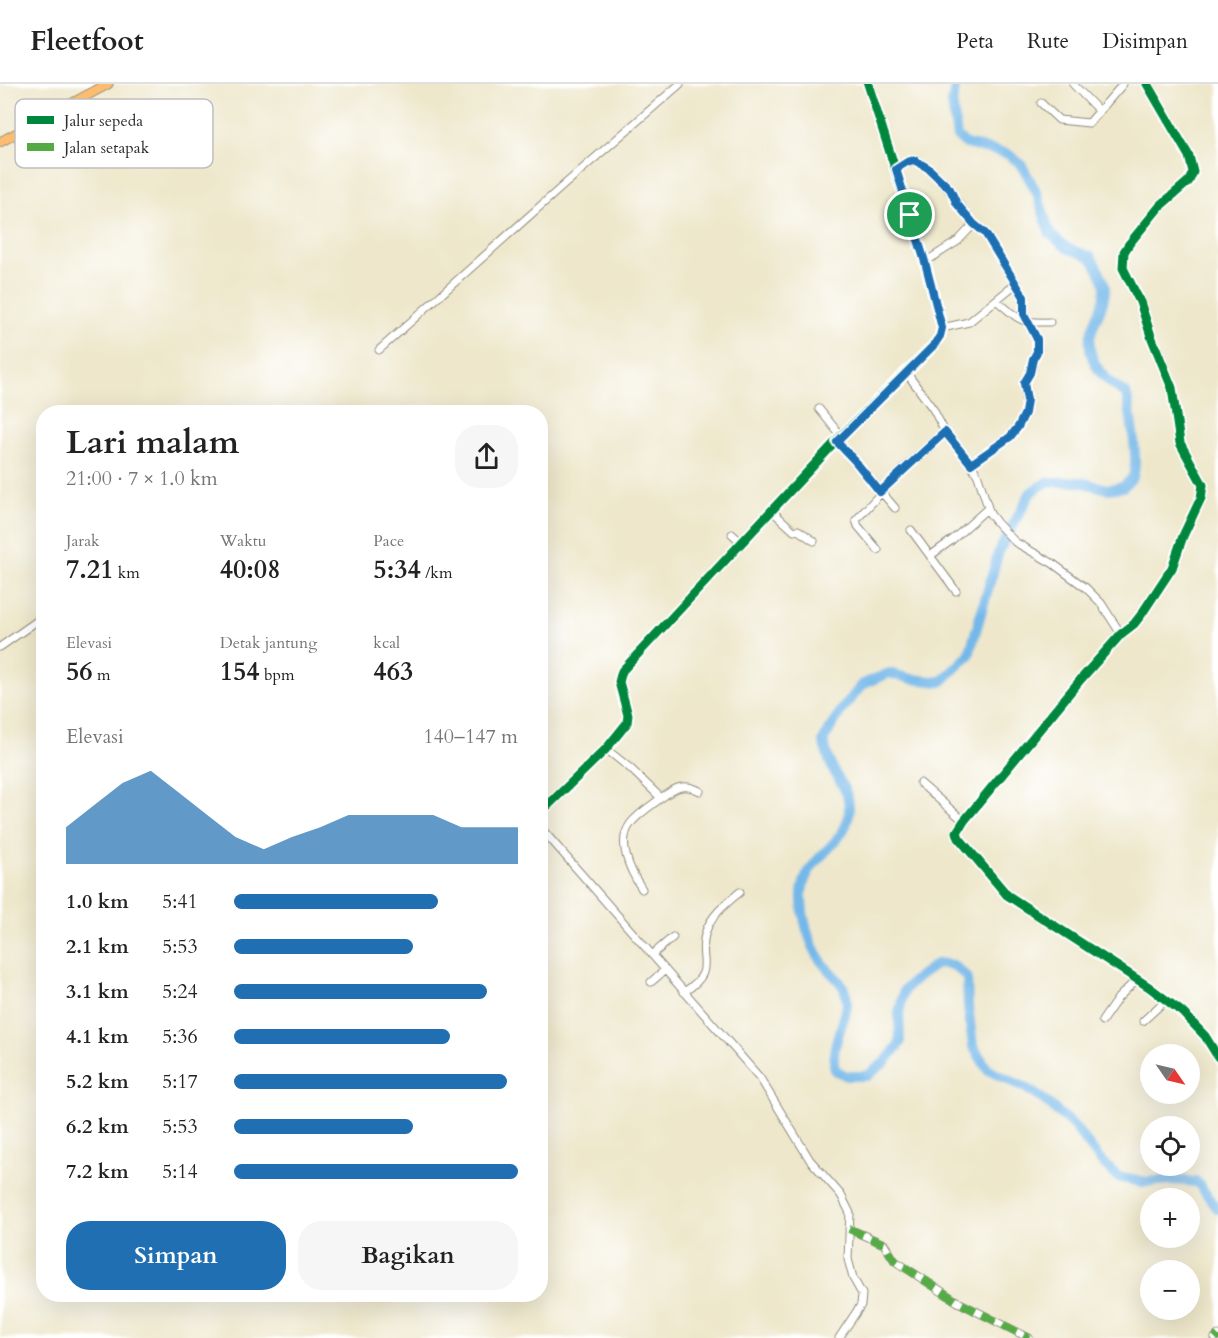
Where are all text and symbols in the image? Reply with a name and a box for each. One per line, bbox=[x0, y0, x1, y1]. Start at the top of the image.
text: Fleetfoot bbox=[30, 22, 144, 60]
text: Peta bbox=[956, 27, 994, 56]
text: Rute bbox=[1027, 27, 1069, 56]
text: Disimpan bbox=[1102, 27, 1188, 56]
legend bbox=[15, 99, 213, 168]
text: Jalur sepeda bbox=[62, 110, 143, 132]
text: Jalan setapak bbox=[62, 137, 150, 159]
pin bbox=[884, 189, 935, 240]
icon: arrive bbox=[893, 198, 926, 231]
text: Lari malam bbox=[66, 420, 239, 465]
button: share bbox=[455, 425, 518, 488]
text: 21:00 · 7 × 1.0 km bbox=[66, 465, 218, 492]
text: Jarak bbox=[66, 530, 100, 552]
text: Waktu bbox=[220, 530, 267, 552]
text: Pace bbox=[373, 530, 404, 552]
text: 7.21 bbox=[66, 552, 114, 587]
text: 40:08 bbox=[220, 552, 280, 587]
text: 5:34 bbox=[373, 552, 421, 587]
text: km bbox=[114, 562, 140, 584]
text: /km bbox=[421, 562, 452, 584]
text: Elevasi bbox=[66, 632, 112, 654]
text: Detak jantung bbox=[220, 632, 317, 654]
text: kcal bbox=[373, 632, 400, 654]
text: 56 bbox=[66, 654, 93, 689]
text: 154 bbox=[220, 654, 260, 689]
text: 463 bbox=[373, 654, 413, 689]
text: m bbox=[93, 664, 110, 686]
text: bpm bbox=[260, 664, 295, 686]
text: Elevasi bbox=[66, 723, 124, 750]
text: 140–147 m bbox=[423, 723, 518, 750]
text: 1.0 km bbox=[66, 888, 129, 915]
text: 5:41 bbox=[162, 888, 198, 915]
text: 2.1 km bbox=[66, 933, 129, 960]
text: 5:53 bbox=[162, 933, 198, 960]
text: 3.1 km bbox=[66, 978, 129, 1005]
text: 5:24 bbox=[162, 978, 198, 1005]
text: 4.1 km bbox=[66, 1023, 129, 1050]
text: 5:36 bbox=[162, 1023, 198, 1050]
north arrow bbox=[1140, 1044, 1200, 1104]
map controls bbox=[1140, 1044, 1200, 1320]
text: 5.2 km bbox=[66, 1068, 129, 1095]
text: 5:17 bbox=[162, 1068, 198, 1095]
text: 6.2 km bbox=[66, 1113, 129, 1140]
text: 5:53 bbox=[162, 1113, 198, 1140]
button: locate bbox=[1140, 1116, 1200, 1176]
text: 7.2 km bbox=[66, 1158, 129, 1185]
text: 5:14 bbox=[162, 1158, 198, 1185]
button: + bbox=[1140, 1188, 1200, 1248]
button: Simpan bbox=[66, 1221, 286, 1290]
button: Bagikan bbox=[298, 1221, 518, 1290]
button: − bbox=[1140, 1260, 1200, 1320]

